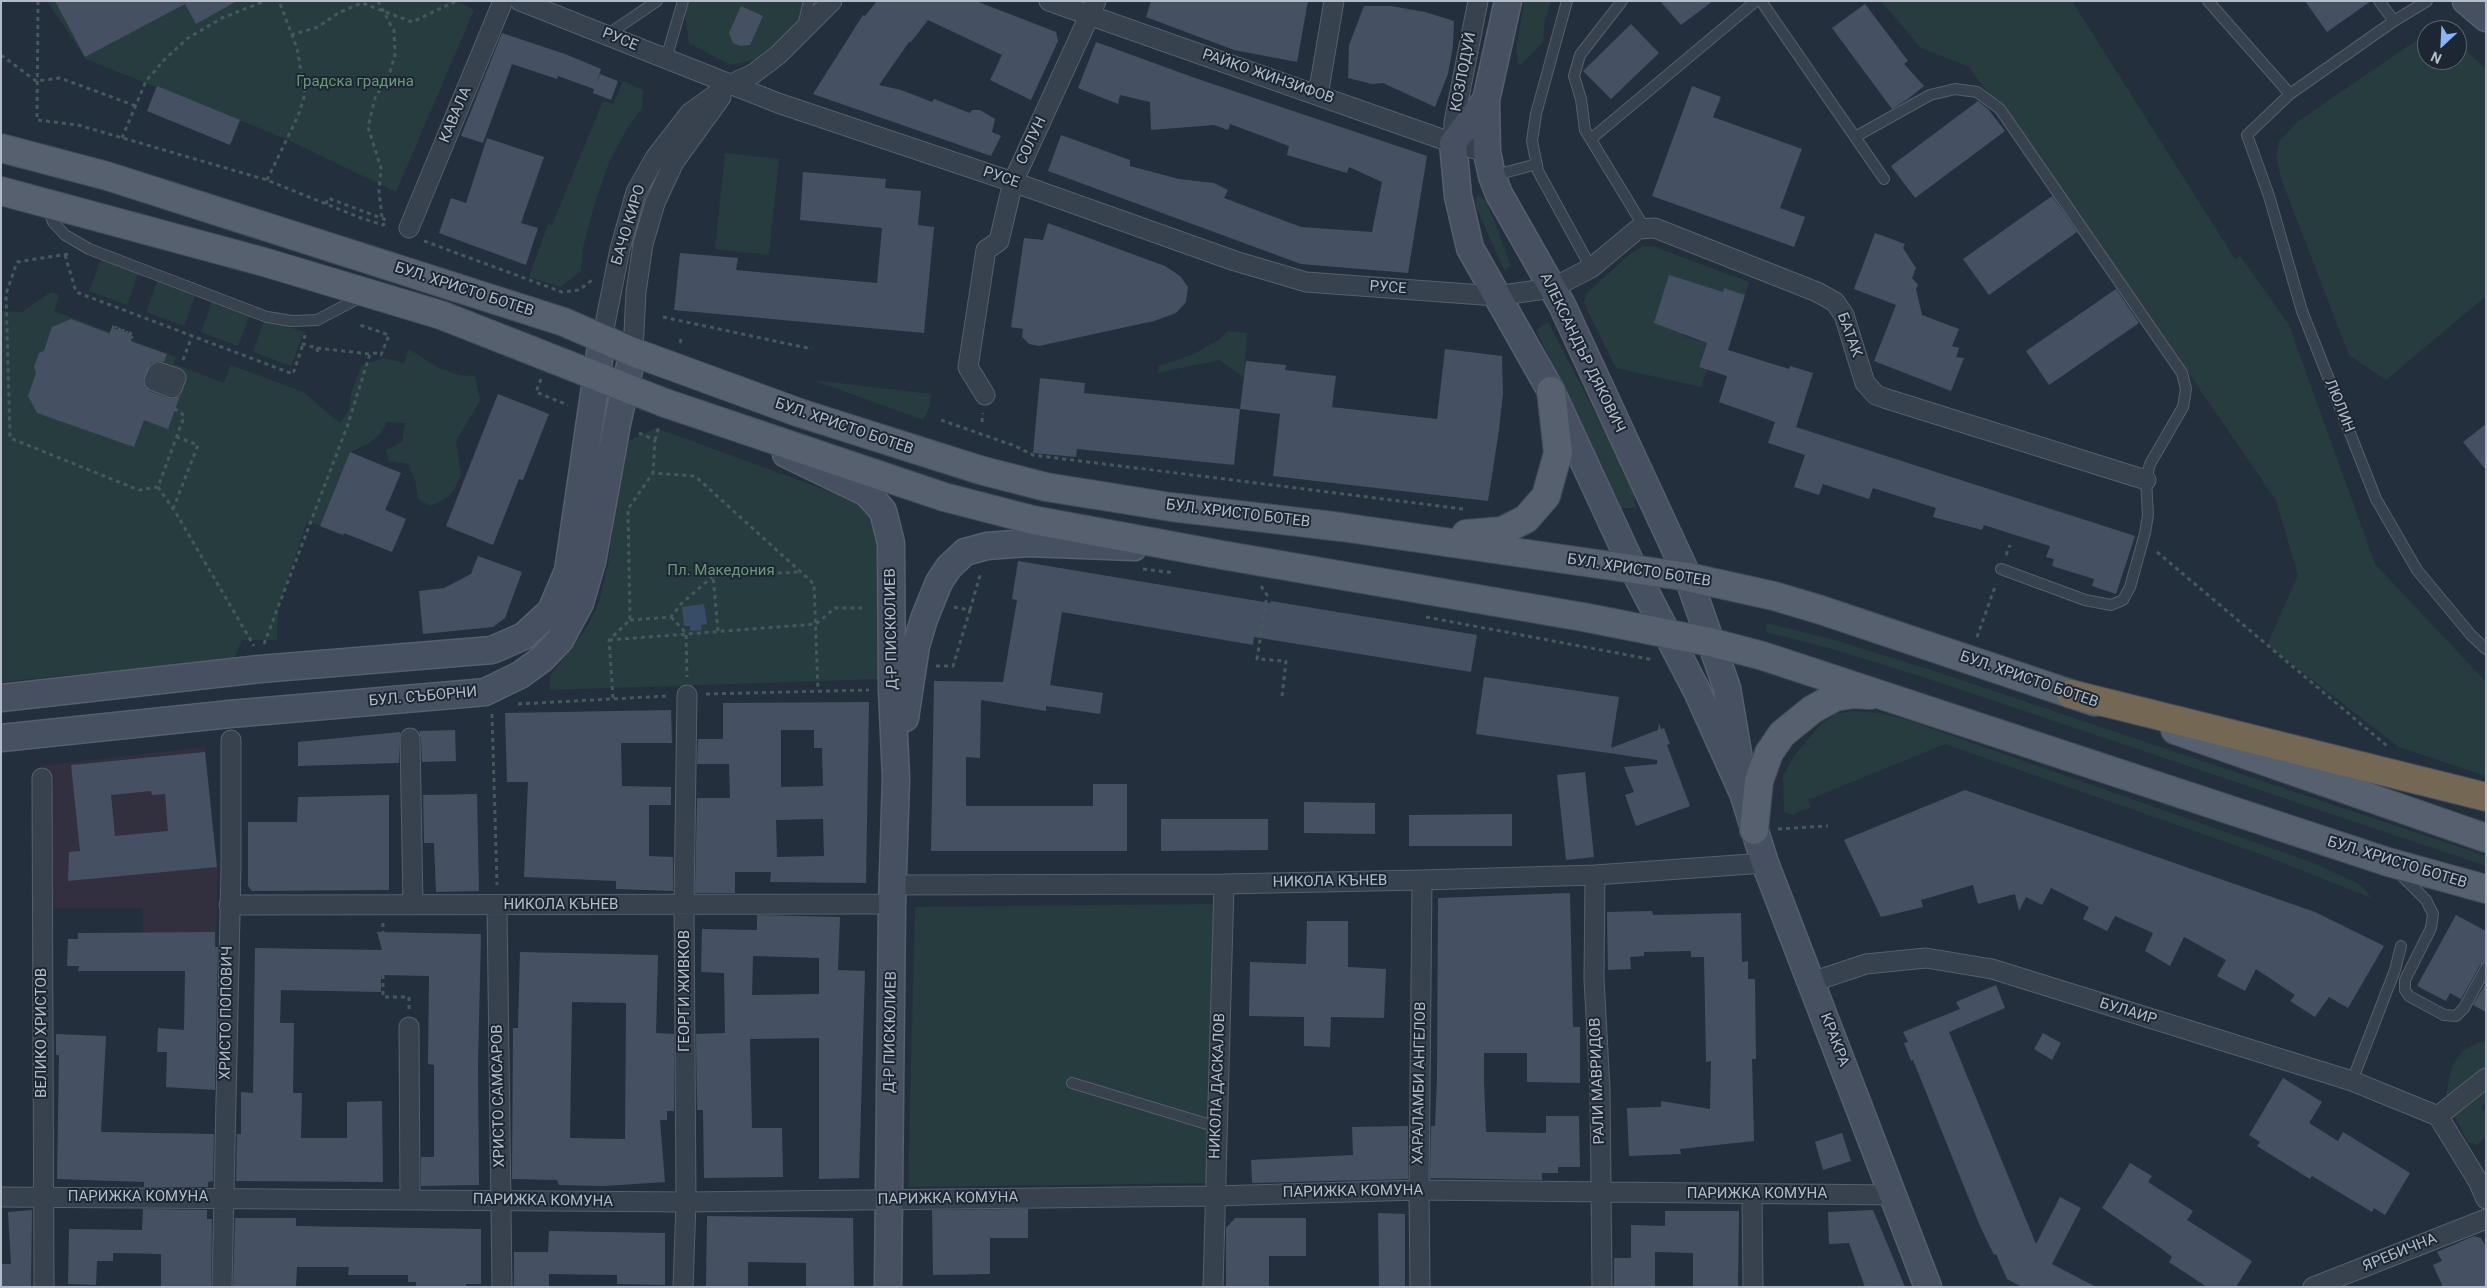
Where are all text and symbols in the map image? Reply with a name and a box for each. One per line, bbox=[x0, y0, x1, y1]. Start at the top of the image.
north arrow bbox=[2417, 20, 2467, 70]
street label: РУСЕ bbox=[599, 25, 641, 55]
street label: КОЗЛОДУЙ bbox=[1447, 31, 1481, 113]
street label: РАЙКО ЖИНЗИФОВ bbox=[1200, 46, 1336, 108]
text: N bbox=[2428, 48, 2444, 67]
park label: Градска градина bbox=[296, 73, 414, 91]
street label: КАВАЛА bbox=[436, 84, 476, 146]
street label: СОЛУН bbox=[1013, 114, 1051, 168]
street label: РУСЕ bbox=[981, 163, 1021, 193]
street label: БАЧО КИРО bbox=[608, 183, 650, 267]
street label: БУЛ. ХРИСТО БОТЕВ bbox=[392, 259, 536, 321]
street label: АЛЕКСАНДЪР ДЯКОВИЧ bbox=[1535, 270, 1629, 436]
street label: РУСЕ bbox=[1369, 278, 1407, 298]
street label: БАТАК bbox=[1833, 310, 1865, 360]
street label: ЛЮЛИН bbox=[2320, 377, 2358, 435]
street label: БУЛ. ХРИСТО БОТЕВ bbox=[773, 395, 915, 459]
street label: БУЛ. ХРИСТО БОТЕВ bbox=[1165, 496, 1311, 532]
street label: БУЛ. ХРИСТО БОТЕВ bbox=[1566, 551, 1712, 591]
park label: Пл. Македония bbox=[667, 562, 775, 580]
street label: Д-Р ПИСКЮЛИЕВ bbox=[882, 568, 902, 690]
street label: БУЛ. ХРИСТО БОТЕВ bbox=[1958, 648, 2100, 712]
street label: БУЛ. СЪБОРНИ bbox=[368, 683, 478, 711]
street label: БУЛ. ХРИСТО БОТЕВ bbox=[2325, 833, 2469, 893]
street label: НИКОЛА КЪНЕВ bbox=[1272, 872, 1388, 892]
street label: НИКОЛА КЪНЕВ bbox=[504, 896, 618, 914]
street label: ГЕОРГИ ЖИВКОВ bbox=[676, 930, 694, 1052]
street label: ХРИСТО ПОПОВИЧ bbox=[217, 946, 237, 1080]
street label: ВЕЛИКО ХРИСТОВ bbox=[33, 968, 51, 1098]
street label: Д-Р ПИСКЮЛИЕВ bbox=[881, 971, 901, 1093]
street label: БУЛАИР bbox=[2097, 995, 2159, 1029]
street label: ХАРАЛАМБИ АНГЕЛОВ bbox=[1410, 1002, 1430, 1164]
street label: КРАКРА bbox=[1816, 1011, 1852, 1069]
street label: НИКОЛА ДАСКАЛОВ bbox=[1206, 1013, 1230, 1159]
street label: РАЛИ МАВРИДОВ bbox=[1587, 1017, 1609, 1145]
street label: ХРИСТО САМСАРОВ bbox=[489, 1024, 509, 1168]
street label: ПАРИЖКА КОМУНА bbox=[1283, 1182, 1423, 1202]
street label: ПАРИЖКА КОМУНА bbox=[1687, 1185, 1827, 1203]
street label: ПАРИЖКА КОМУНА bbox=[68, 1188, 208, 1206]
street label: ПАРИЖКА КОМУНА bbox=[878, 1189, 1018, 1209]
street label: ПАРИЖКА КОМУНА bbox=[473, 1191, 613, 1211]
street label: ЯРЕБИЧНА bbox=[2360, 1230, 2440, 1276]

